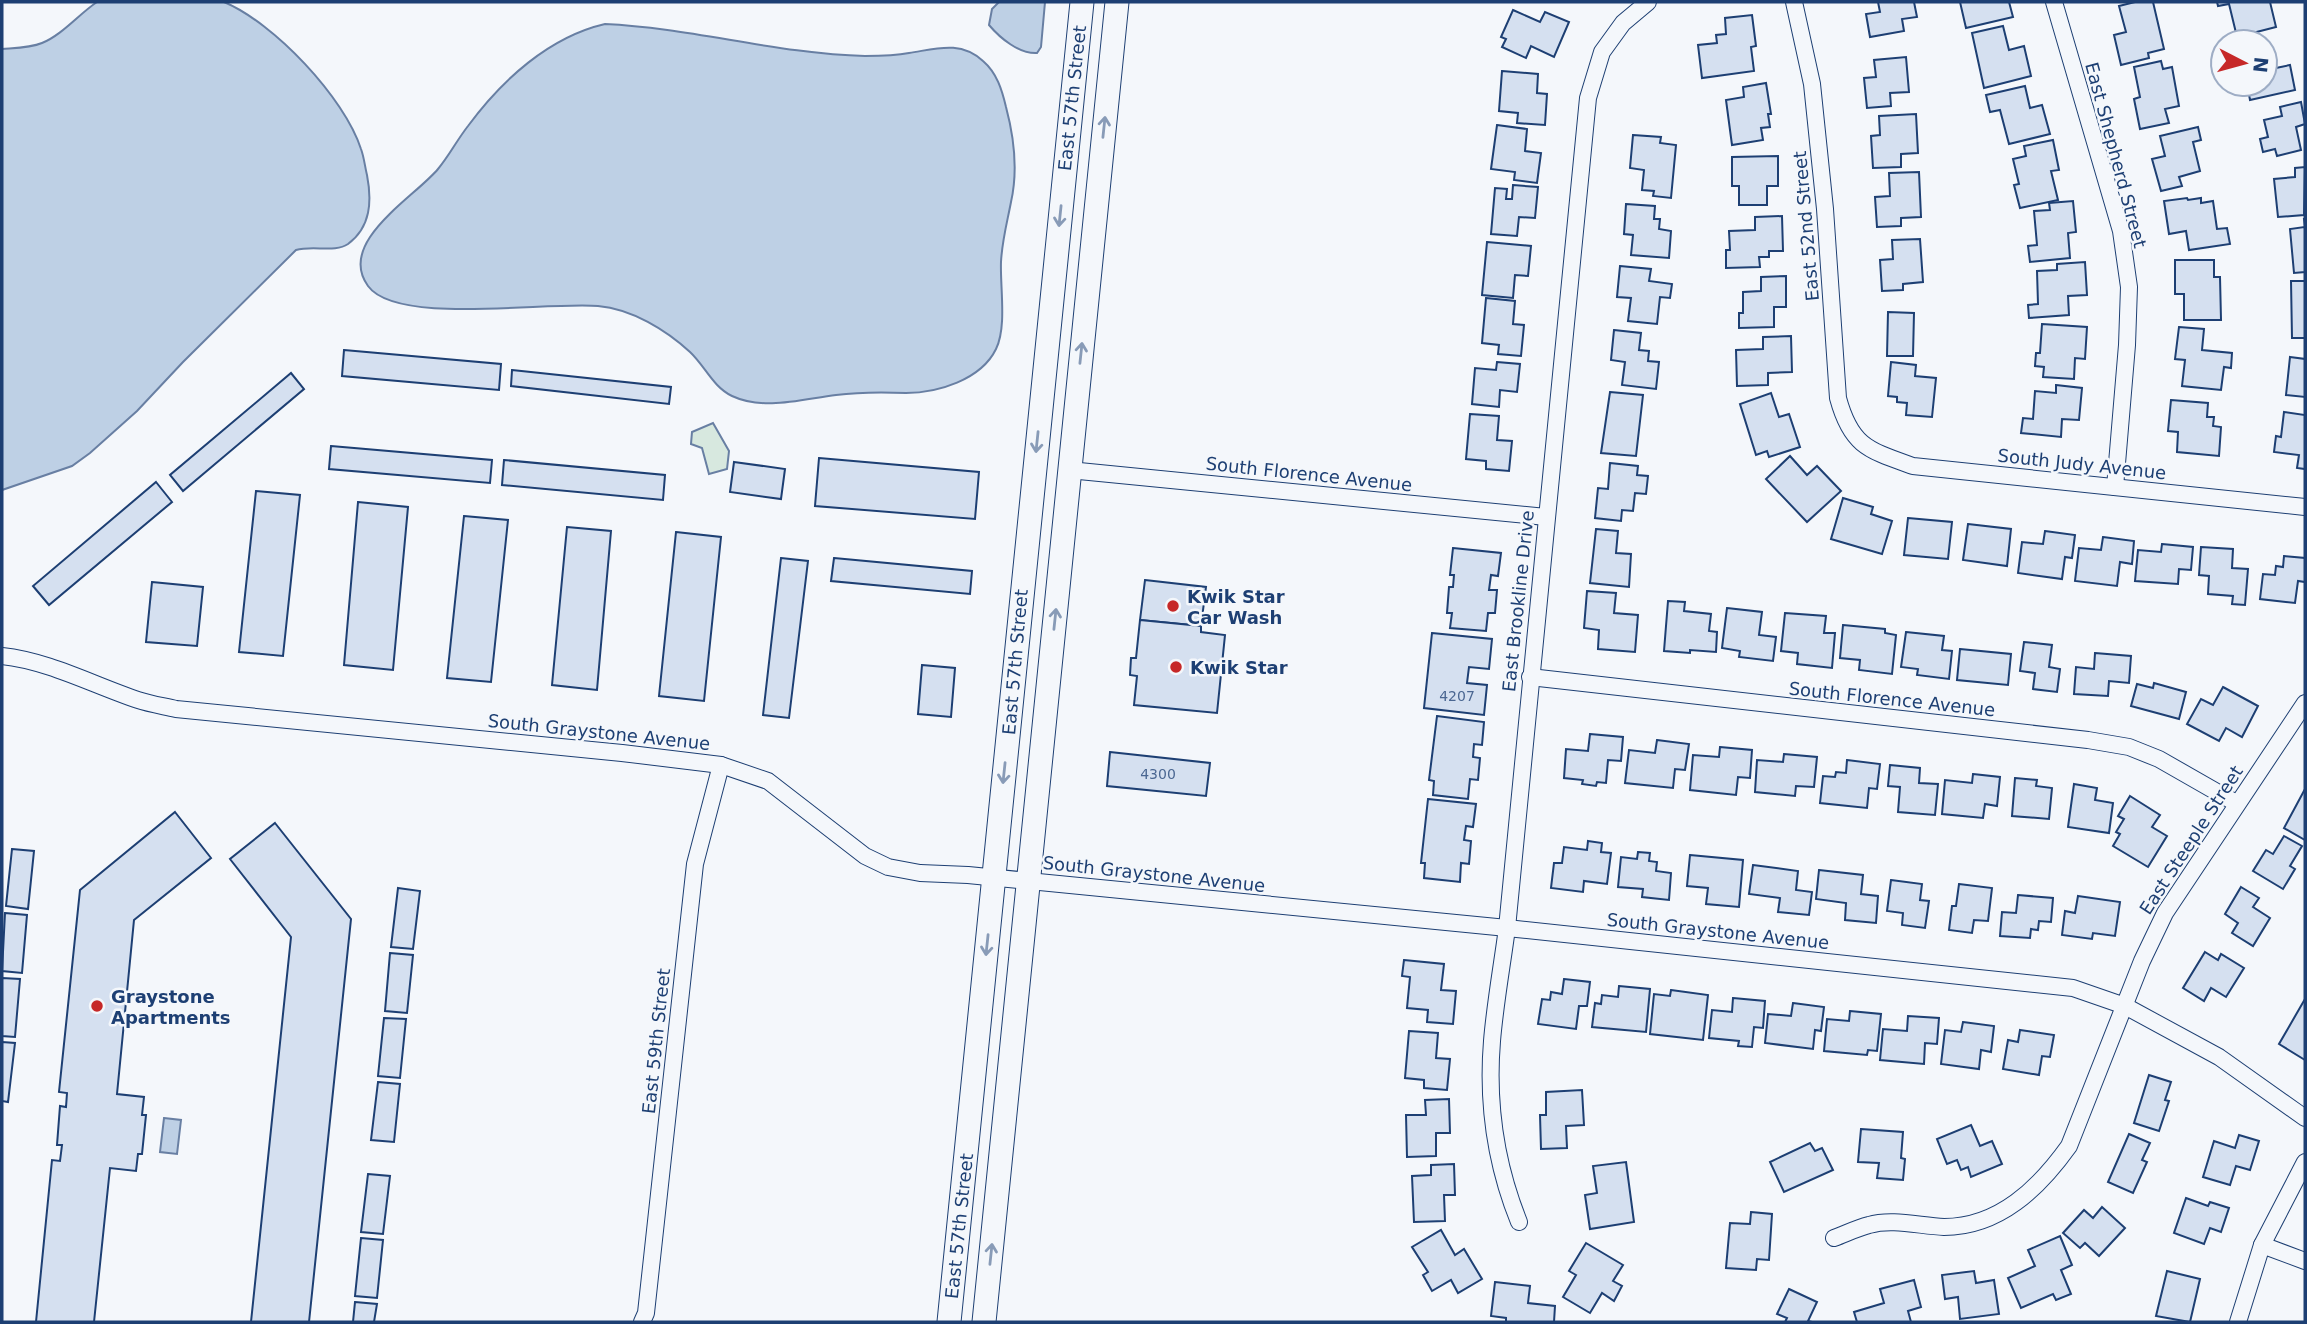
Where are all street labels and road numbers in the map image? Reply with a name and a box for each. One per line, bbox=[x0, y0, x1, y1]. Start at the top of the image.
street label: East 57th Street bbox=[1054, 24, 1090, 172]
street label: East Shepherd Street bbox=[2081, 60, 2151, 250]
street label: East 52nd Street bbox=[1789, 150, 1823, 302]
street label: South Judy Avenue bbox=[1997, 445, 2167, 483]
street label: South Florence Avenue bbox=[1205, 453, 1413, 495]
street label: East Brookline Drive bbox=[1498, 509, 1538, 693]
street label: East 57th Street bbox=[998, 588, 1032, 736]
street label: South Florence Avenue bbox=[1788, 678, 1996, 720]
street label: South Graystone Avenue bbox=[487, 710, 711, 754]
street label: East Steeple Street bbox=[2135, 762, 2247, 918]
street label: South Graystone Avenue bbox=[1042, 852, 1266, 896]
street label: South Graystone Avenue bbox=[1606, 909, 1830, 953]
street label: East 59th Street bbox=[638, 967, 674, 1115]
street label: East 57th Street bbox=[941, 1152, 977, 1300]

